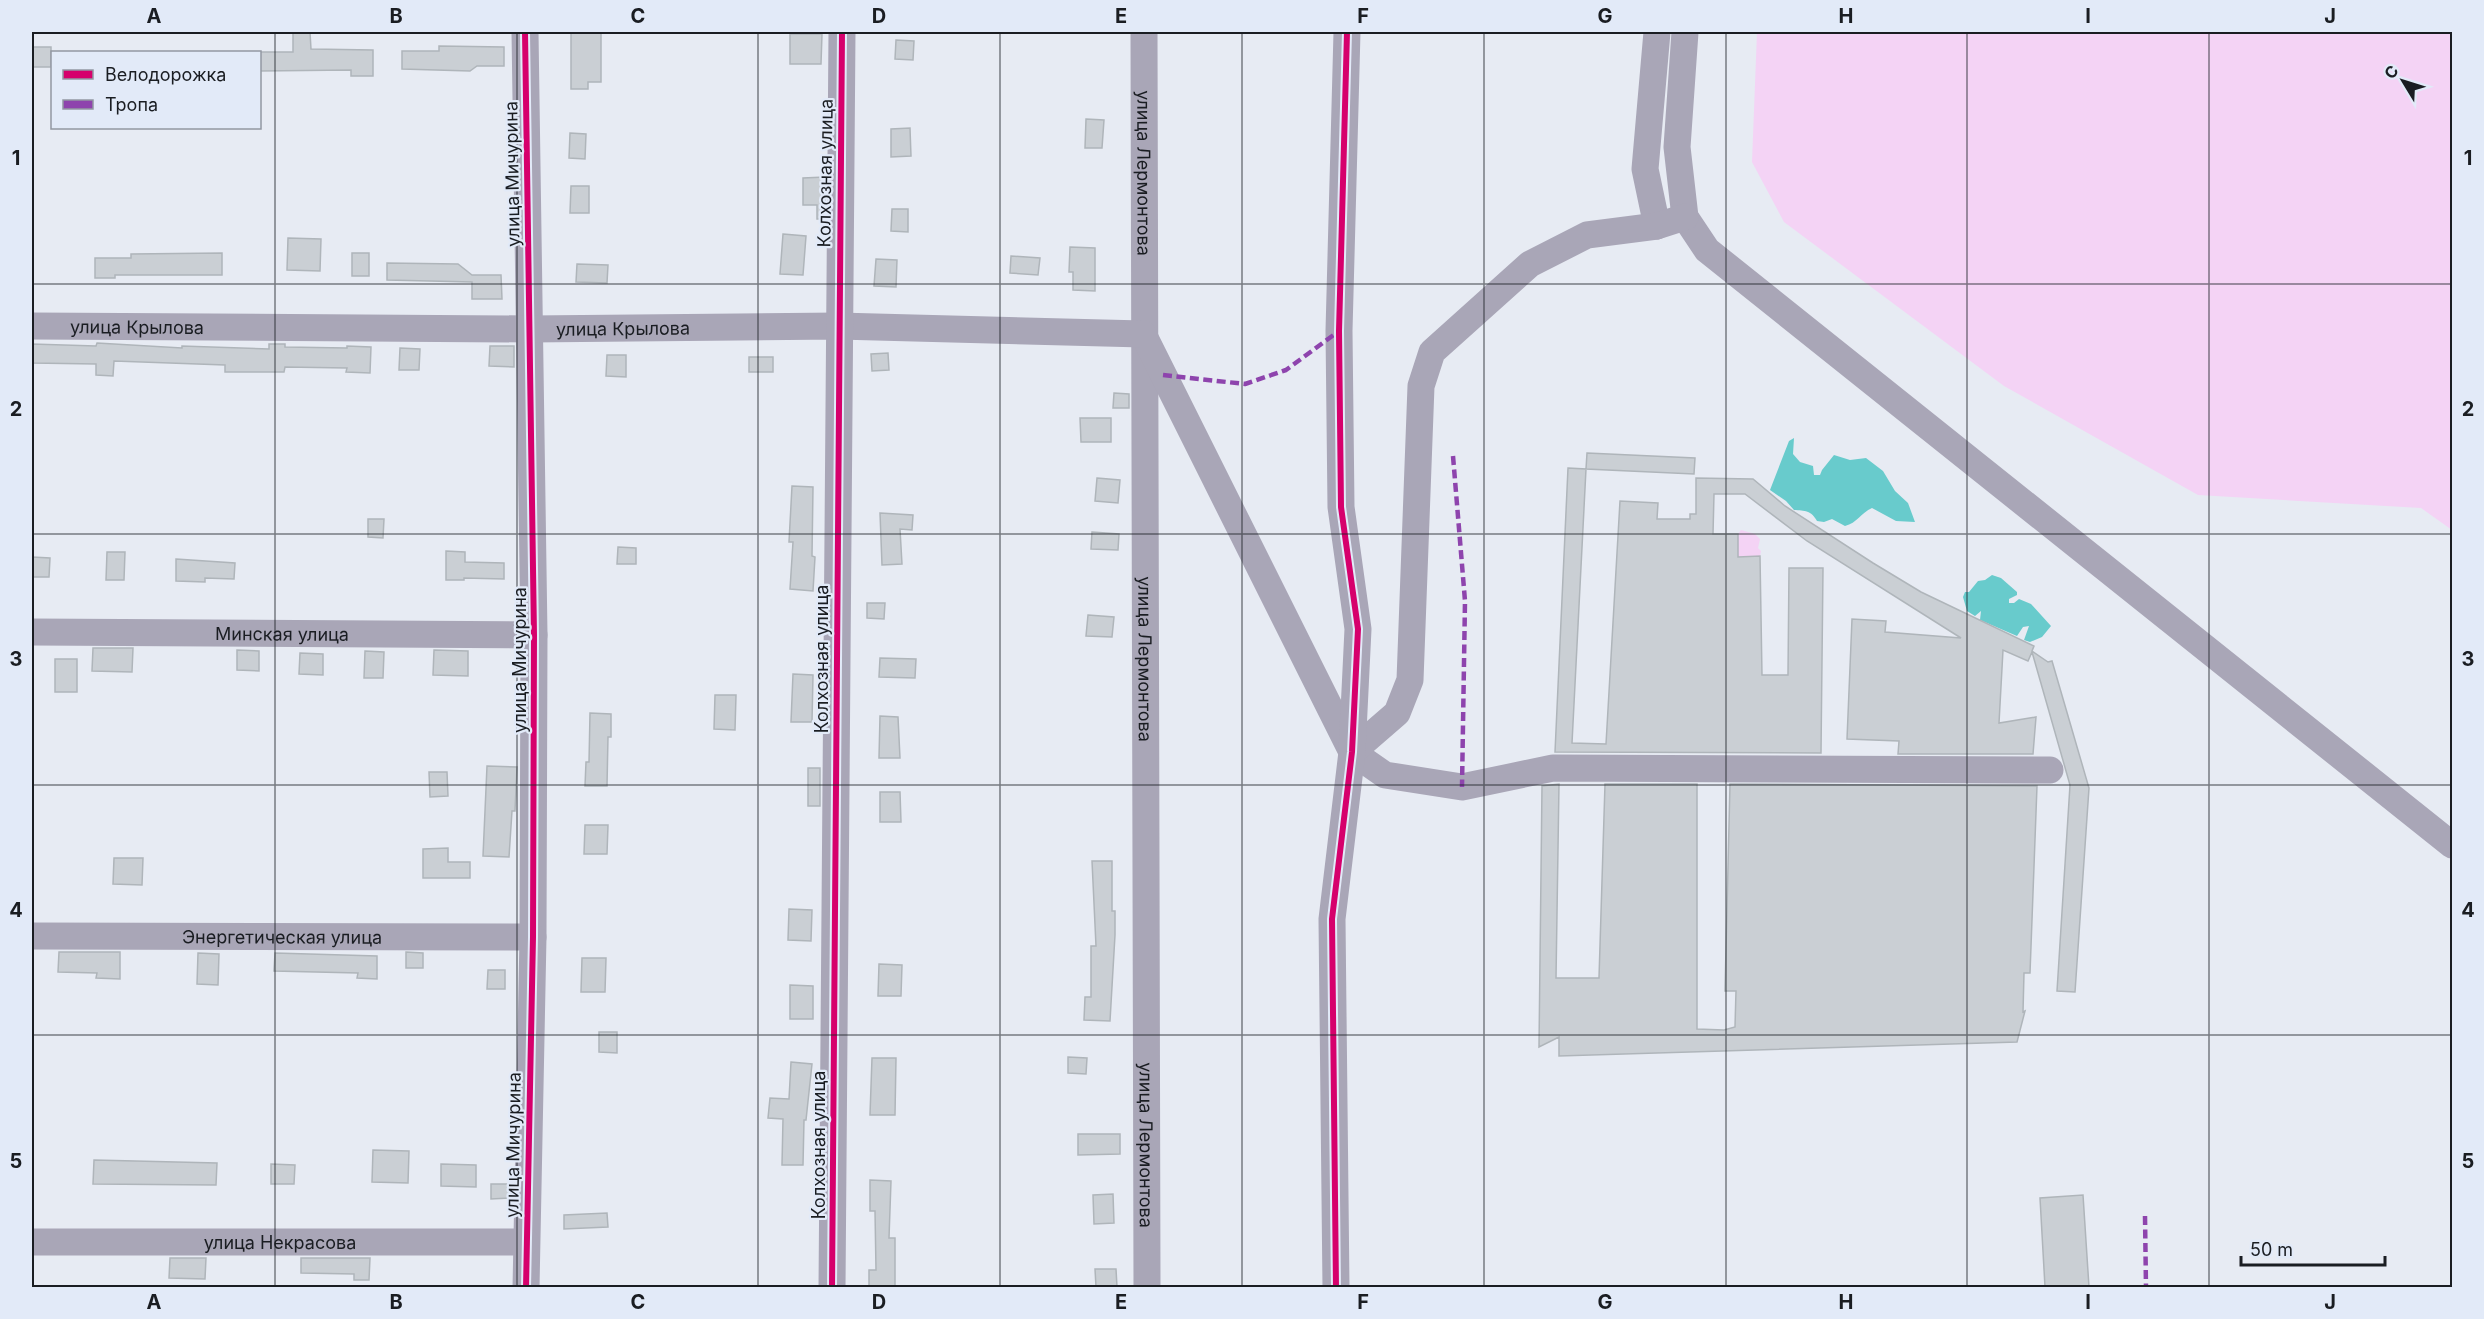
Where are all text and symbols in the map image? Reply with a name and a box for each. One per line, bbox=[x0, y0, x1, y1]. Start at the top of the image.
text: A bbox=[147, 4, 162, 28]
text: B bbox=[389, 4, 403, 28]
text: C bbox=[631, 4, 645, 28]
text: D bbox=[872, 4, 886, 28]
text: E bbox=[1115, 4, 1127, 28]
text: F bbox=[1357, 4, 1369, 28]
text: G bbox=[1597, 4, 1613, 28]
text: H bbox=[1839, 4, 1853, 28]
text: I bbox=[2085, 4, 2091, 28]
text: J bbox=[2324, 4, 2336, 28]
legend bbox=[51, 51, 261, 129]
north arrow bbox=[2373, 51, 2433, 111]
text: С bbox=[2380, 61, 2403, 83]
text: Велодорожка bbox=[105, 64, 226, 85]
street label: улица Лермонтова bbox=[1134, 90, 1155, 256]
text: Тропа bbox=[105, 94, 158, 115]
street label: Колхозная улица bbox=[813, 99, 837, 247]
street label: улица Мичурина bbox=[500, 101, 524, 247]
text: 1 bbox=[12, 146, 20, 170]
text: 1 bbox=[2464, 146, 2472, 170]
street label: улица Крылова bbox=[70, 316, 204, 338]
street label: улица Крылова bbox=[556, 317, 690, 339]
text: 2 bbox=[10, 397, 22, 421]
text: 2 bbox=[2462, 397, 2474, 421]
street label: улица Лермонтова bbox=[1135, 576, 1156, 742]
street label: Колхозная улица bbox=[811, 585, 832, 733]
street label: улица Мичурина bbox=[509, 587, 530, 733]
street label: Минская улица bbox=[215, 623, 349, 644]
text: 3 bbox=[10, 647, 22, 671]
text: 3 bbox=[2462, 647, 2474, 671]
text: 4 bbox=[9, 898, 23, 922]
text: 4 bbox=[2461, 898, 2475, 922]
street label: Энергетическая улица bbox=[182, 926, 382, 947]
street label: улица Лермонтова bbox=[1136, 1062, 1157, 1228]
street label: Колхозная улица bbox=[808, 1071, 829, 1219]
street label: улица Мичурина bbox=[501, 1072, 525, 1218]
text: 5 bbox=[10, 1149, 22, 1173]
text: 5 bbox=[2462, 1149, 2474, 1173]
scale bar bbox=[2241, 1229, 2385, 1267]
street label: улица Некрасова bbox=[204, 1232, 356, 1253]
text: 50 m bbox=[2250, 1239, 2293, 1260]
text: A bbox=[147, 1290, 162, 1314]
text: B bbox=[389, 1290, 403, 1314]
text: C bbox=[631, 1290, 645, 1314]
text: D bbox=[872, 1290, 886, 1314]
text: E bbox=[1115, 1290, 1127, 1314]
text: F bbox=[1357, 1290, 1369, 1314]
text: G bbox=[1597, 1290, 1613, 1314]
text: H bbox=[1839, 1290, 1853, 1314]
text: I bbox=[2085, 1290, 2091, 1314]
text: J bbox=[2324, 1290, 2336, 1314]

